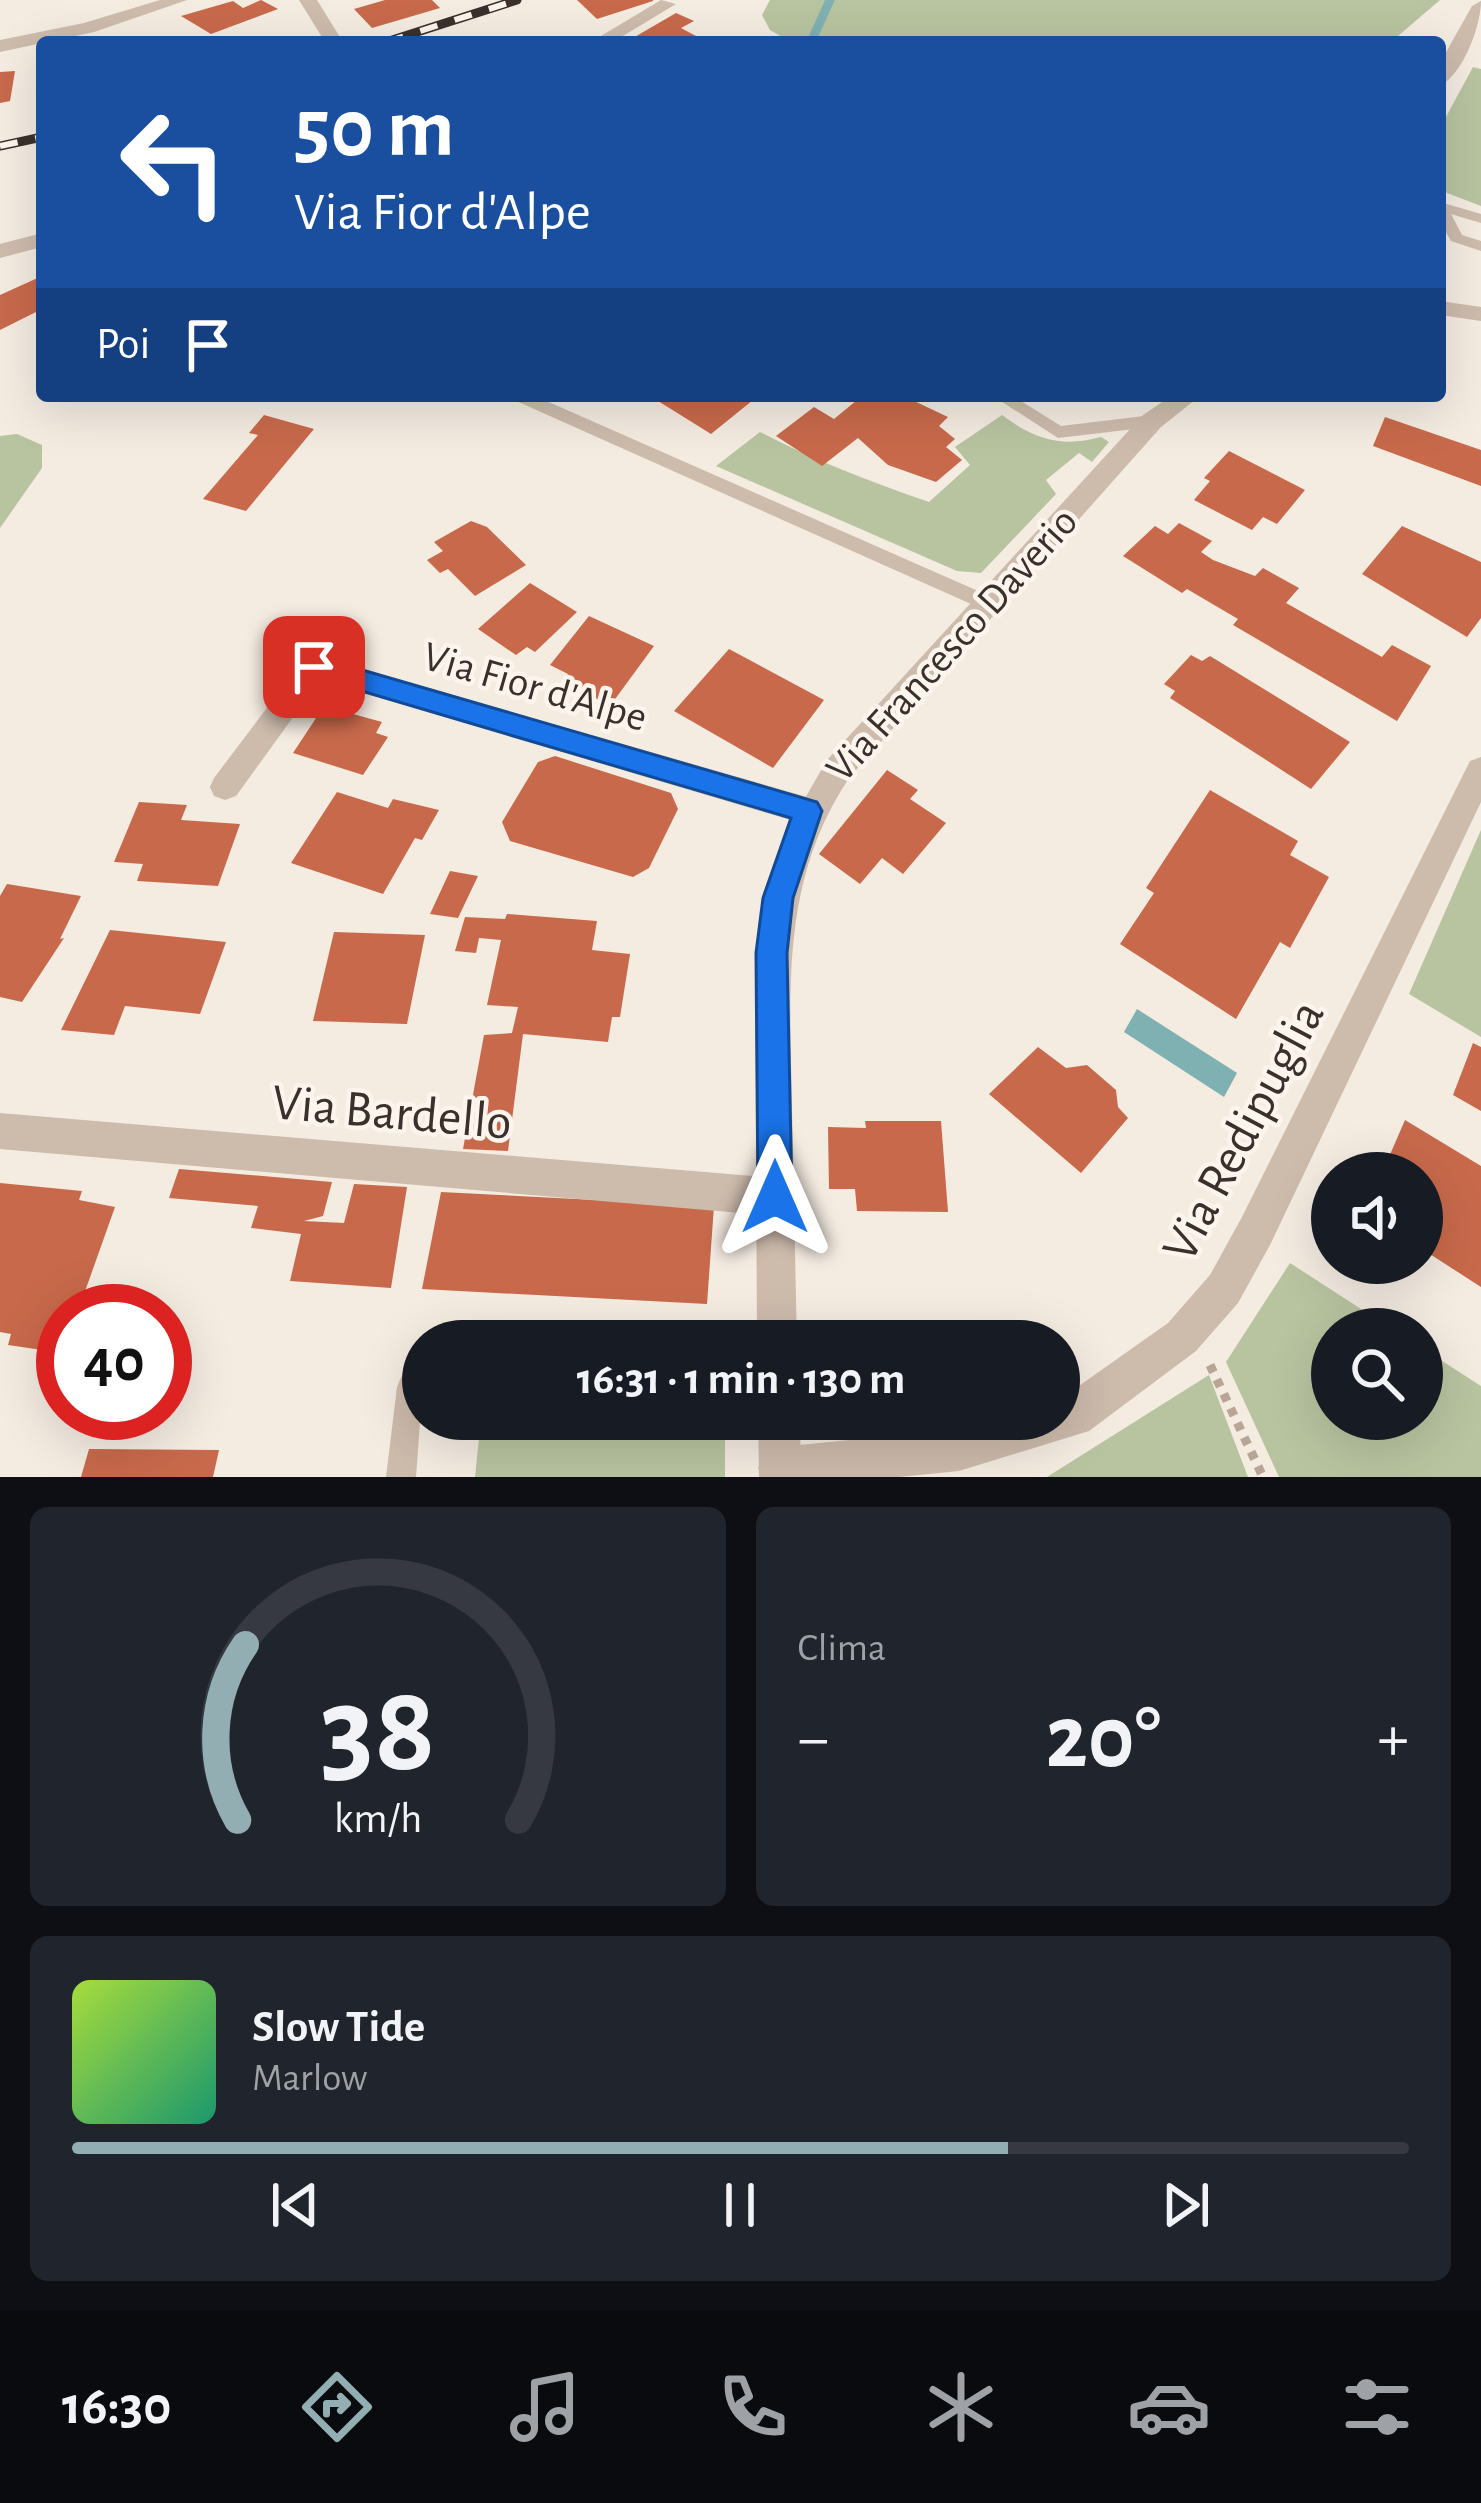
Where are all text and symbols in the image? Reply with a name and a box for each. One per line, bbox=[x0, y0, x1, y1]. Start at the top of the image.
icon: left bbox=[96, 84, 252, 240]
text: 50 m bbox=[294, 88, 455, 172]
text: Via Fior d'Alpe bbox=[294, 186, 591, 240]
icon: arrive bbox=[175, 312, 241, 378]
text: Poi bbox=[96, 322, 151, 367]
street label: Via Francesco Daverio bbox=[819, 500, 1085, 790]
pin bbox=[263, 616, 365, 718]
icon: arrive bbox=[281, 634, 347, 700]
street label: Via Fior d'Alpe bbox=[418, 635, 652, 739]
street label: Via Redipuglia bbox=[1154, 992, 1334, 1270]
street label: Via Bardello bbox=[270, 1077, 514, 1149]
position arrow bbox=[712, 1134, 838, 1260]
map controls bbox=[1311, 1152, 1443, 1440]
button: sound bbox=[1311, 1152, 1443, 1284]
speed limit sign: 40 bbox=[36, 1284, 192, 1440]
button: search bbox=[1311, 1308, 1443, 1440]
text: 16:31 · 1 min · 130 m bbox=[577, 1357, 905, 1402]
text: Clima bbox=[798, 1629, 886, 1668]
text: 38 bbox=[320, 1669, 435, 1794]
text: 20° bbox=[1045, 1694, 1161, 1784]
text: − bbox=[798, 1706, 829, 1772]
text: + bbox=[1377, 1706, 1409, 1772]
text: km/h bbox=[334, 1797, 422, 1840]
text: Slow Tide bbox=[252, 2005, 425, 2050]
text: Marlow bbox=[252, 2059, 367, 2098]
icon: previous bbox=[262, 2172, 328, 2238]
icon: pause bbox=[707, 2172, 773, 2238]
icon: next bbox=[1153, 2172, 1219, 2238]
icon: directions bbox=[295, 2365, 379, 2449]
icon: music bbox=[503, 2365, 587, 2449]
icon: phone bbox=[711, 2365, 795, 2449]
icon: climate bbox=[919, 2365, 1003, 2449]
icon: car bbox=[1127, 2365, 1211, 2449]
icon: filters bbox=[1335, 2365, 1419, 2449]
text: 16:30 bbox=[62, 2380, 171, 2434]

